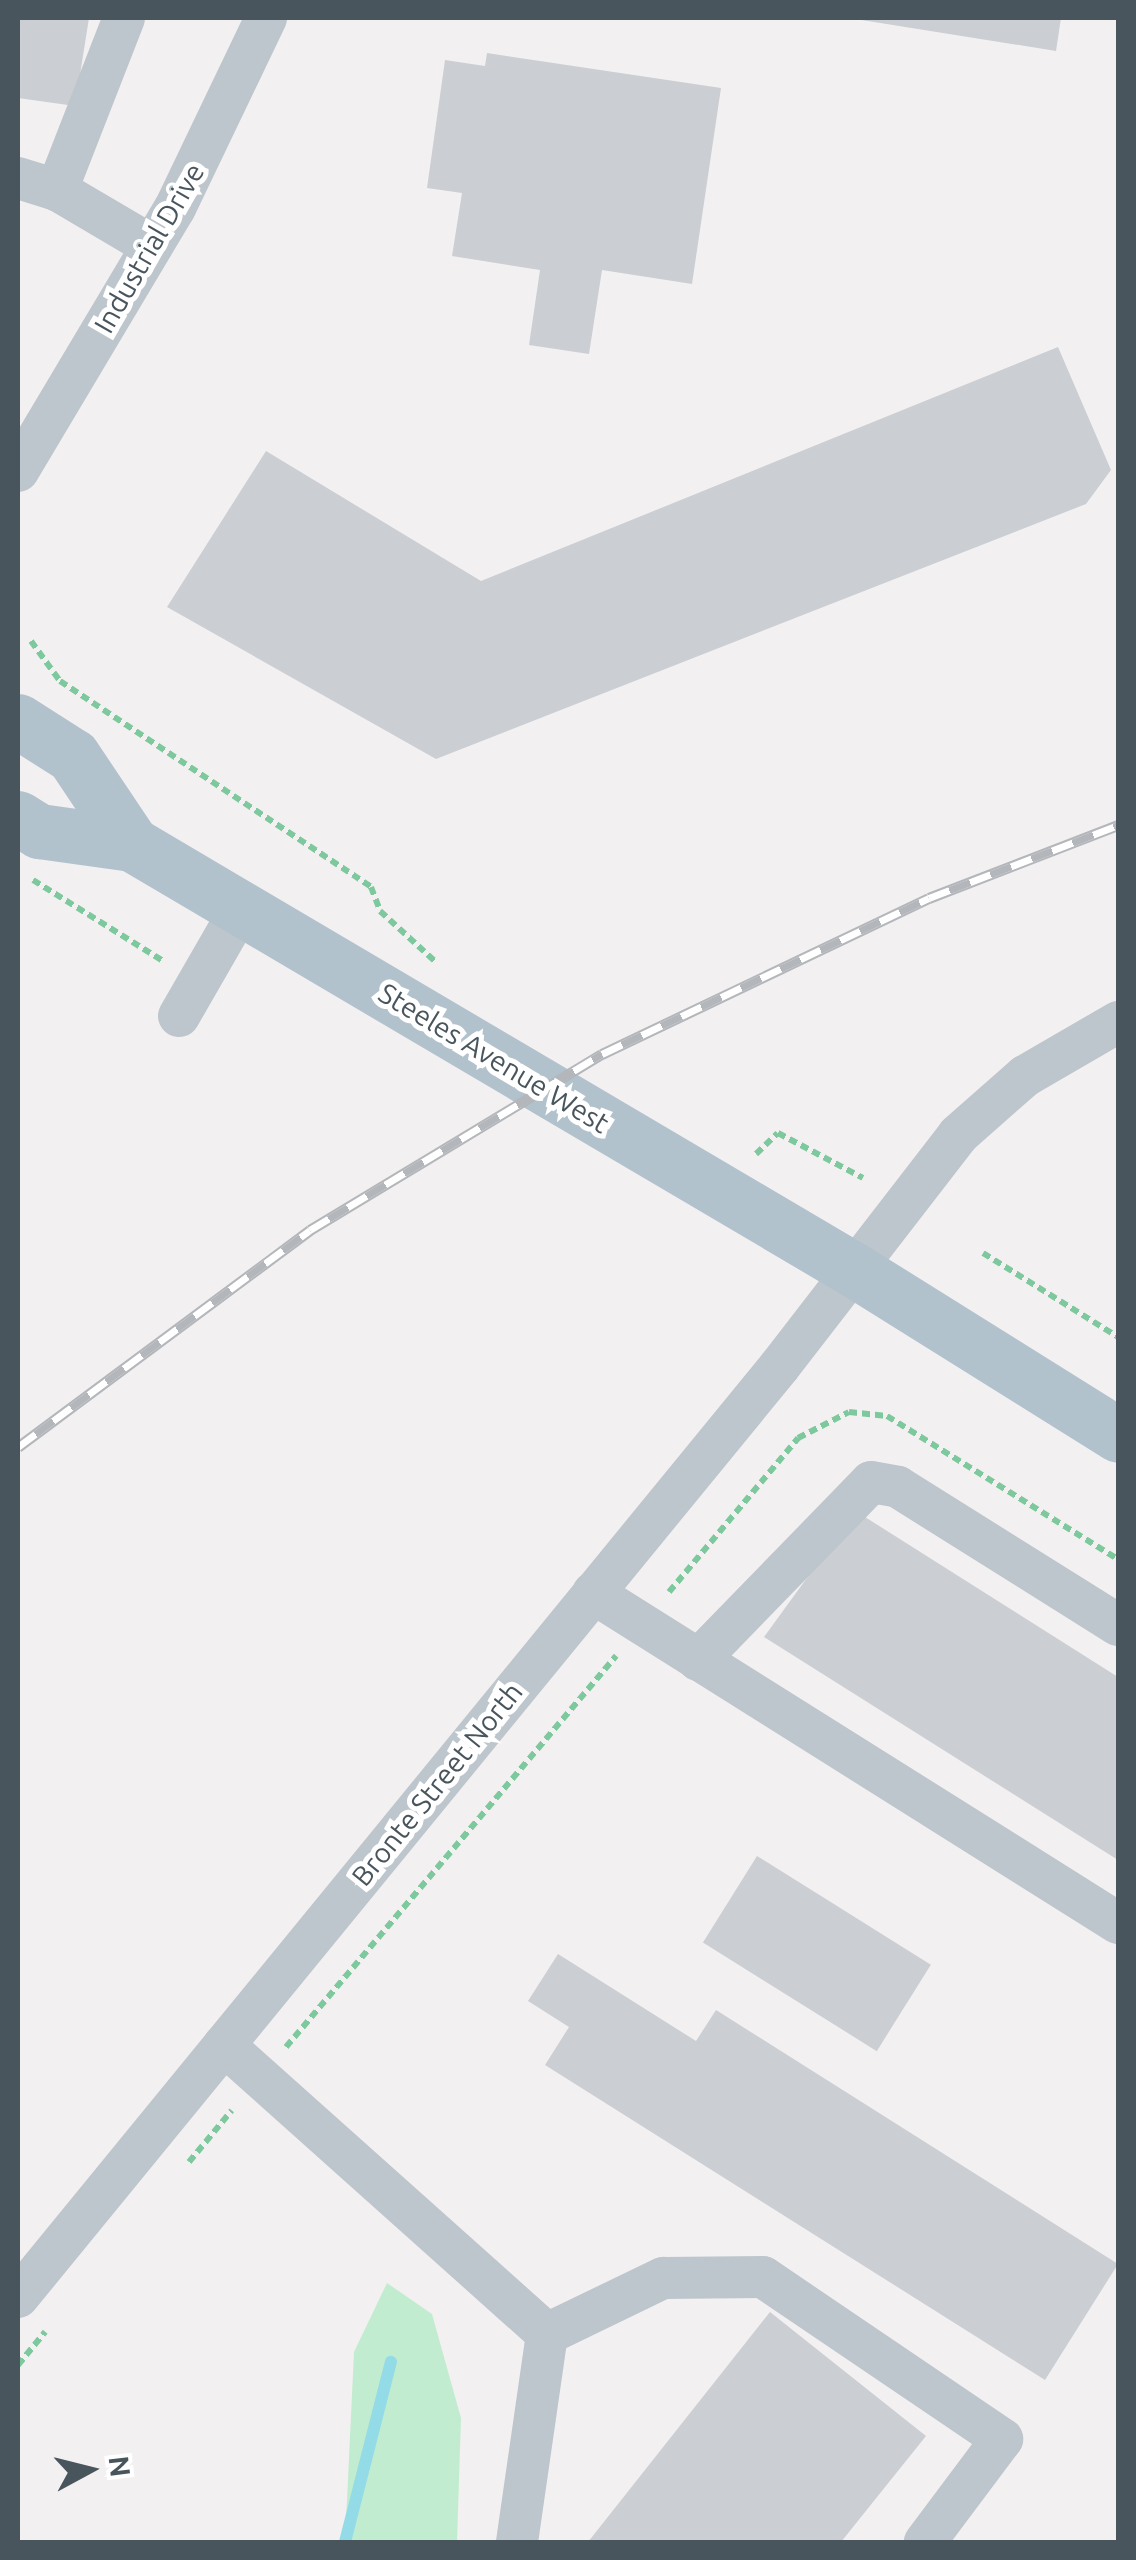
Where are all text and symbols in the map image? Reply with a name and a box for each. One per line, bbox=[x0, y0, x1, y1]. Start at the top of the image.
street label: Industrial Drive bbox=[87, 157, 211, 339]
street label: Steeles Avenue West bbox=[373, 976, 615, 1140]
street label: Bronte Street North bbox=[345, 1675, 529, 1893]
north arrow bbox=[40, 2420, 140, 2520]
text: N bbox=[104, 2454, 137, 2479]

